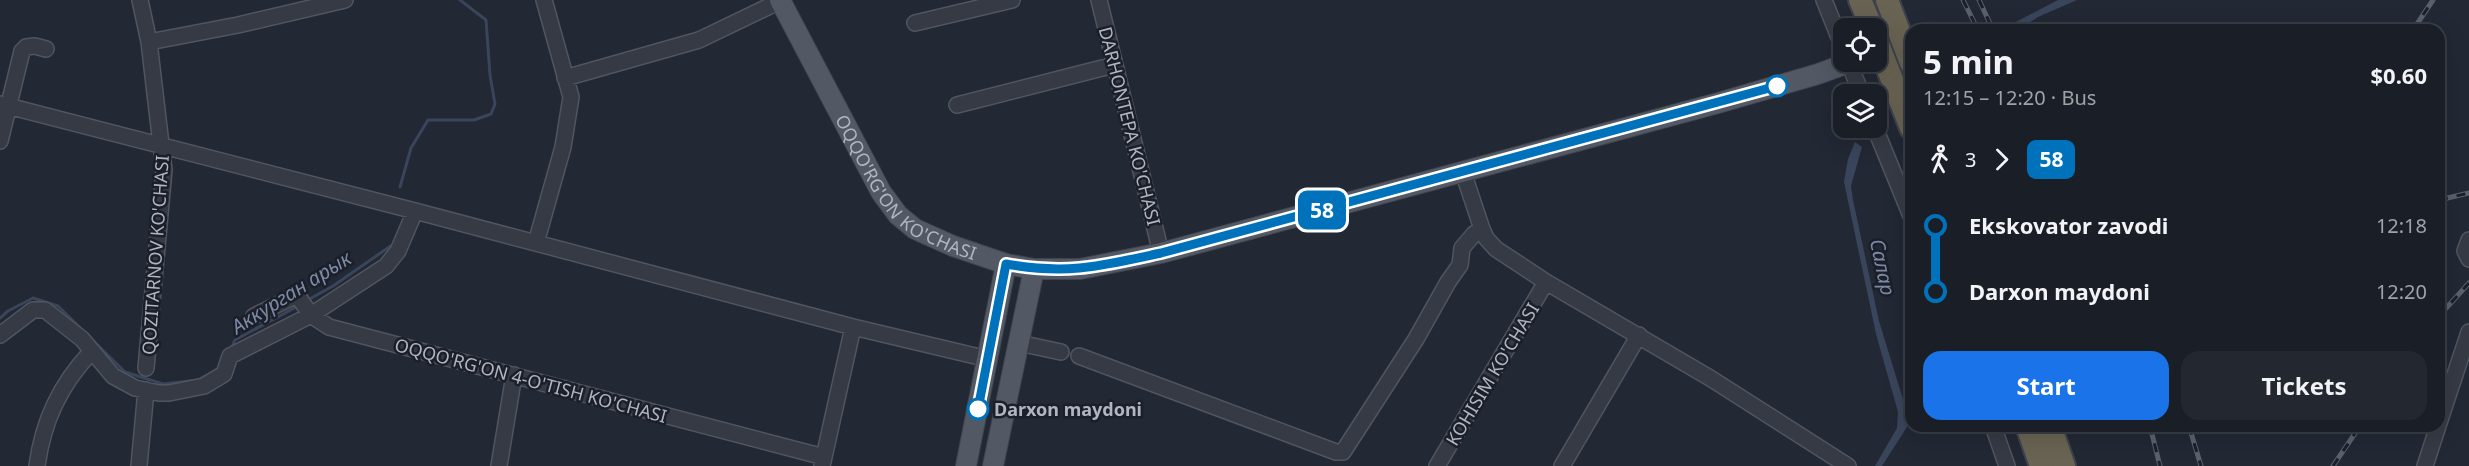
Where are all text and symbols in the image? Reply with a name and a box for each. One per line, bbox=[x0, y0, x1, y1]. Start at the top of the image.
map controls bbox=[1833, 18, 1887, 138]
button: locate bbox=[1833, 18, 1887, 72]
street label: DARHONTEPA KO'CHASI bbox=[1094, 24, 1166, 228]
text: 5 min bbox=[1923, 39, 2014, 84]
text: $0.60 bbox=[2370, 60, 2427, 90]
unlabelled marker bbox=[1766, 75, 1788, 97]
button: layers bbox=[1833, 84, 1887, 138]
text: 12:15 – 12:20 · Bus bbox=[1923, 84, 2096, 111]
street label: OQQO'RG'ON KO'CHASI bbox=[830, 110, 980, 265]
icon: walk bbox=[1923, 143, 1956, 176]
icon: forward bbox=[1985, 143, 2018, 176]
text: 58 bbox=[2039, 145, 2063, 173]
text: 3 bbox=[1965, 146, 1976, 173]
street label: QOZITARNOV KO'CHASI bbox=[136, 154, 174, 356]
line badge: 58 bbox=[1295, 190, 1349, 230]
text: 58 bbox=[1310, 196, 1334, 224]
text: Ekskovator zavodi bbox=[1969, 210, 2168, 240]
text: 12:18 bbox=[2376, 212, 2427, 239]
water label: Салар bbox=[1864, 236, 1902, 298]
water label: Аккурган арык bbox=[224, 244, 357, 341]
text: Darxon maydoni bbox=[1969, 276, 2150, 306]
text: 12:20 bbox=[2376, 278, 2427, 305]
street label: KOHISIM KO'CHASI bbox=[1440, 298, 1544, 450]
street label: OQQO'RG'ON 4-O'TISH KO'CHASI bbox=[392, 332, 670, 428]
button: Start bbox=[1923, 351, 2169, 420]
button: Tickets bbox=[2181, 351, 2427, 420]
place label: Darxon maydoni bbox=[994, 397, 1142, 421]
marker: Darxon maydoni bbox=[967, 398, 989, 420]

